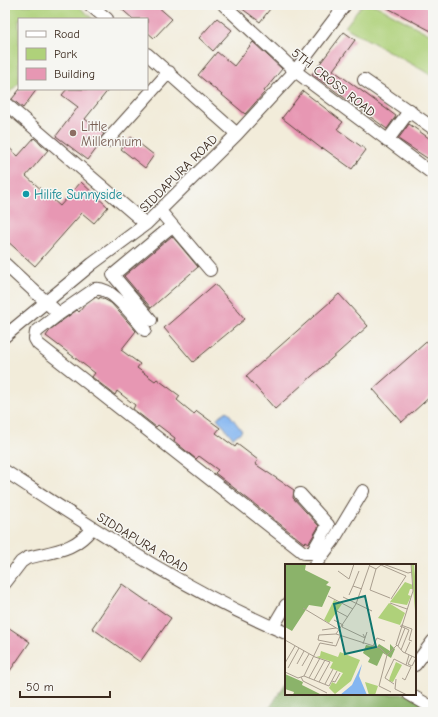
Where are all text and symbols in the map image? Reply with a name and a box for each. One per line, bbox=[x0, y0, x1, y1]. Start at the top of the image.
legend bbox=[18, 18, 148, 90]
text: Road bbox=[54, 27, 80, 41]
street label: 5TH CROSS ROAD bbox=[289, 45, 379, 120]
text: Park bbox=[54, 47, 77, 61]
text: Building bbox=[54, 67, 95, 81]
place label: Little Millennium bbox=[81, 119, 142, 149]
marker: Little Millennium bbox=[68, 128, 78, 138]
street label: SIDDAPURA ROAD bbox=[136, 131, 220, 215]
place label: Hilife Sunnyside bbox=[34, 187, 123, 202]
marker: Hilife Sunnyside bbox=[21, 189, 31, 199]
street label: SIDDAPURA ROAD bbox=[94, 509, 191, 576]
inset map bbox=[285, 564, 416, 695]
scale bar bbox=[20, 673, 110, 699]
text: 50 m bbox=[26, 680, 54, 694]

